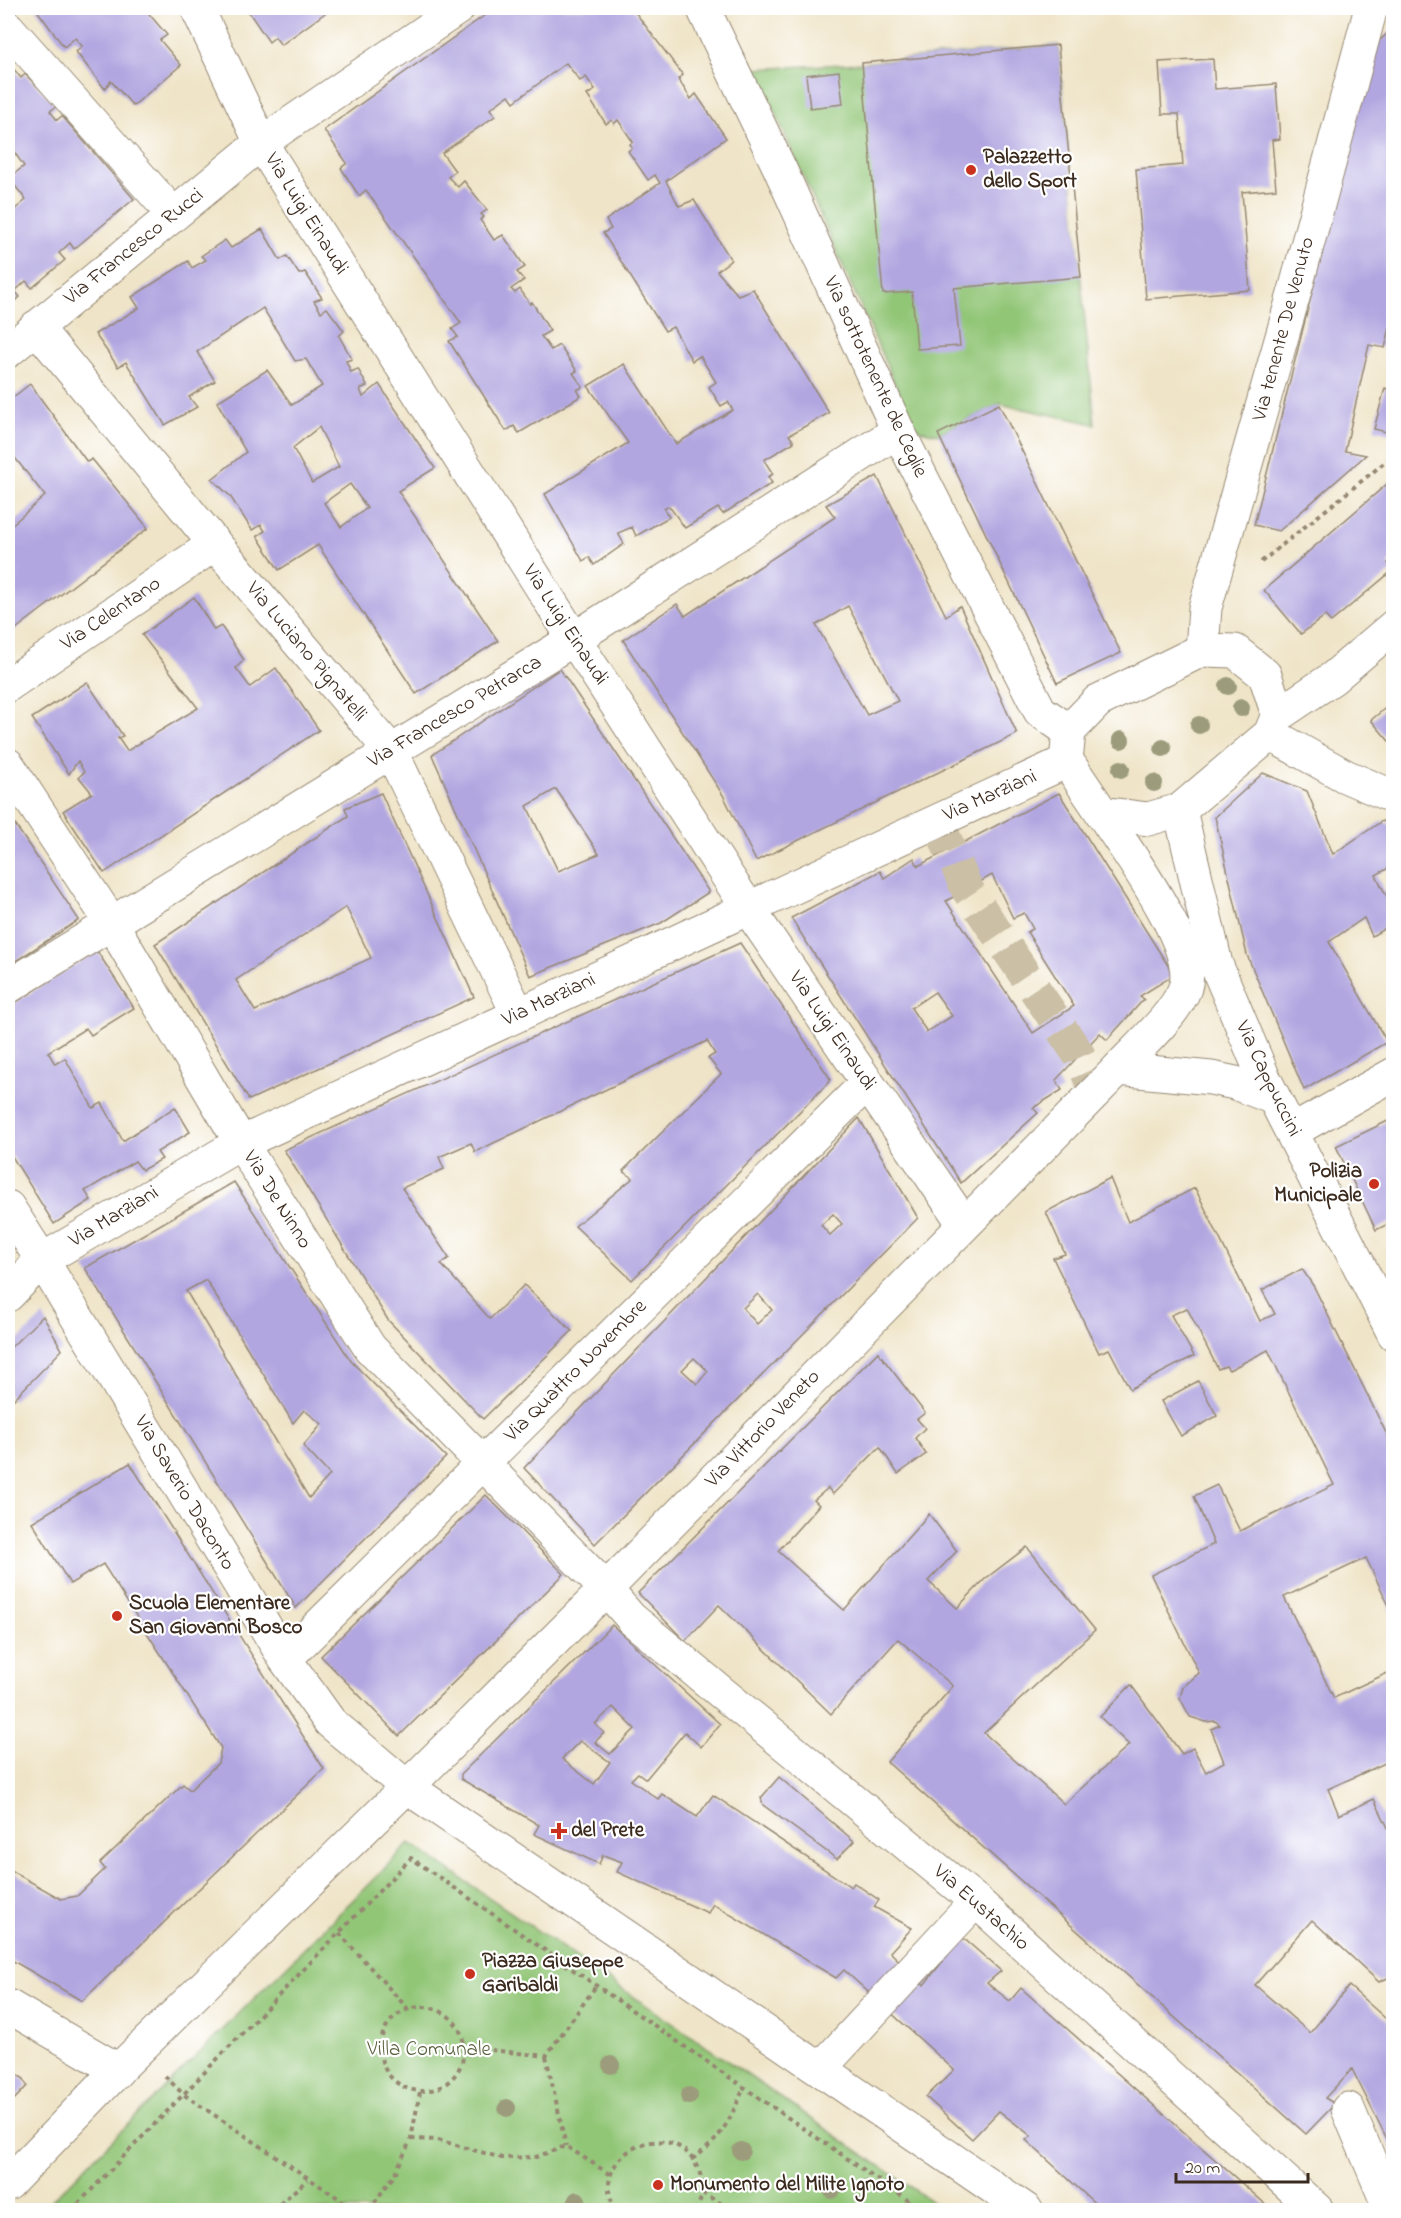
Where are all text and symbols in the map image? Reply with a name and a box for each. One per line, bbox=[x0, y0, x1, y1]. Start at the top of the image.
place label: Palazzetto dello Sport bbox=[983, 143, 1078, 197]
street label: Via Luigi Einaudi bbox=[254, 146, 356, 282]
marker: Palazzetto dello Sport bbox=[964, 163, 978, 177]
street label: Via Francesco Rucci bbox=[57, 181, 210, 314]
street label: Via tenente De Venuto bbox=[1245, 234, 1323, 425]
street label: Via sottotenente de Ceglie bbox=[813, 271, 935, 484]
street label: Via Luigi Einaudi bbox=[512, 558, 615, 693]
street label: Via Celentano bbox=[54, 569, 167, 659]
street label: Via Luciano Pignatelli bbox=[236, 575, 374, 730]
street label: Via Francesco Petrarca bbox=[361, 648, 548, 777]
street label: Via Marziani bbox=[937, 762, 1042, 830]
street label: Via Luigi Einaudi bbox=[778, 964, 883, 1098]
street label: Via Marziani bbox=[496, 965, 601, 1035]
street label: Via Cappuccini bbox=[1227, 1015, 1309, 1142]
street label: Via De Ninno bbox=[234, 1144, 319, 1255]
place label: Polizia Municipale bbox=[1274, 1157, 1363, 1211]
marker: Polizia Municipale bbox=[1367, 1177, 1381, 1191]
street label: Via Marziani bbox=[63, 1178, 165, 1256]
street label: Via Quattro Novembre bbox=[497, 1292, 655, 1450]
street label: Via Vittorio Veneto bbox=[698, 1363, 828, 1496]
street label: Via Saverio Daconto bbox=[125, 1409, 242, 1576]
place label: Scuola Elementare San Giovanni Bosco bbox=[129, 1589, 303, 1643]
marker: Scuola Elementare San Giovanni Bosco bbox=[110, 1609, 124, 1623]
place label: del Prete bbox=[571, 1816, 645, 1846]
marker: del Prete bbox=[552, 1824, 566, 1838]
street label: Via Eustachio bbox=[925, 1857, 1036, 1958]
place label: Piazza Giuseppe Garibaldi bbox=[482, 1947, 624, 2001]
marker: Piazza Giuseppe Garibaldi bbox=[463, 1967, 477, 1981]
park label: Villa Comunale bbox=[366, 2035, 491, 2065]
scale bar bbox=[1176, 2146, 1308, 2184]
text: 20 m bbox=[1185, 2156, 1220, 2182]
place label: Monumento del Milite Ignoto bbox=[670, 2170, 905, 2202]
marker: Monumento del Milite Ignoto bbox=[651, 2178, 665, 2192]

